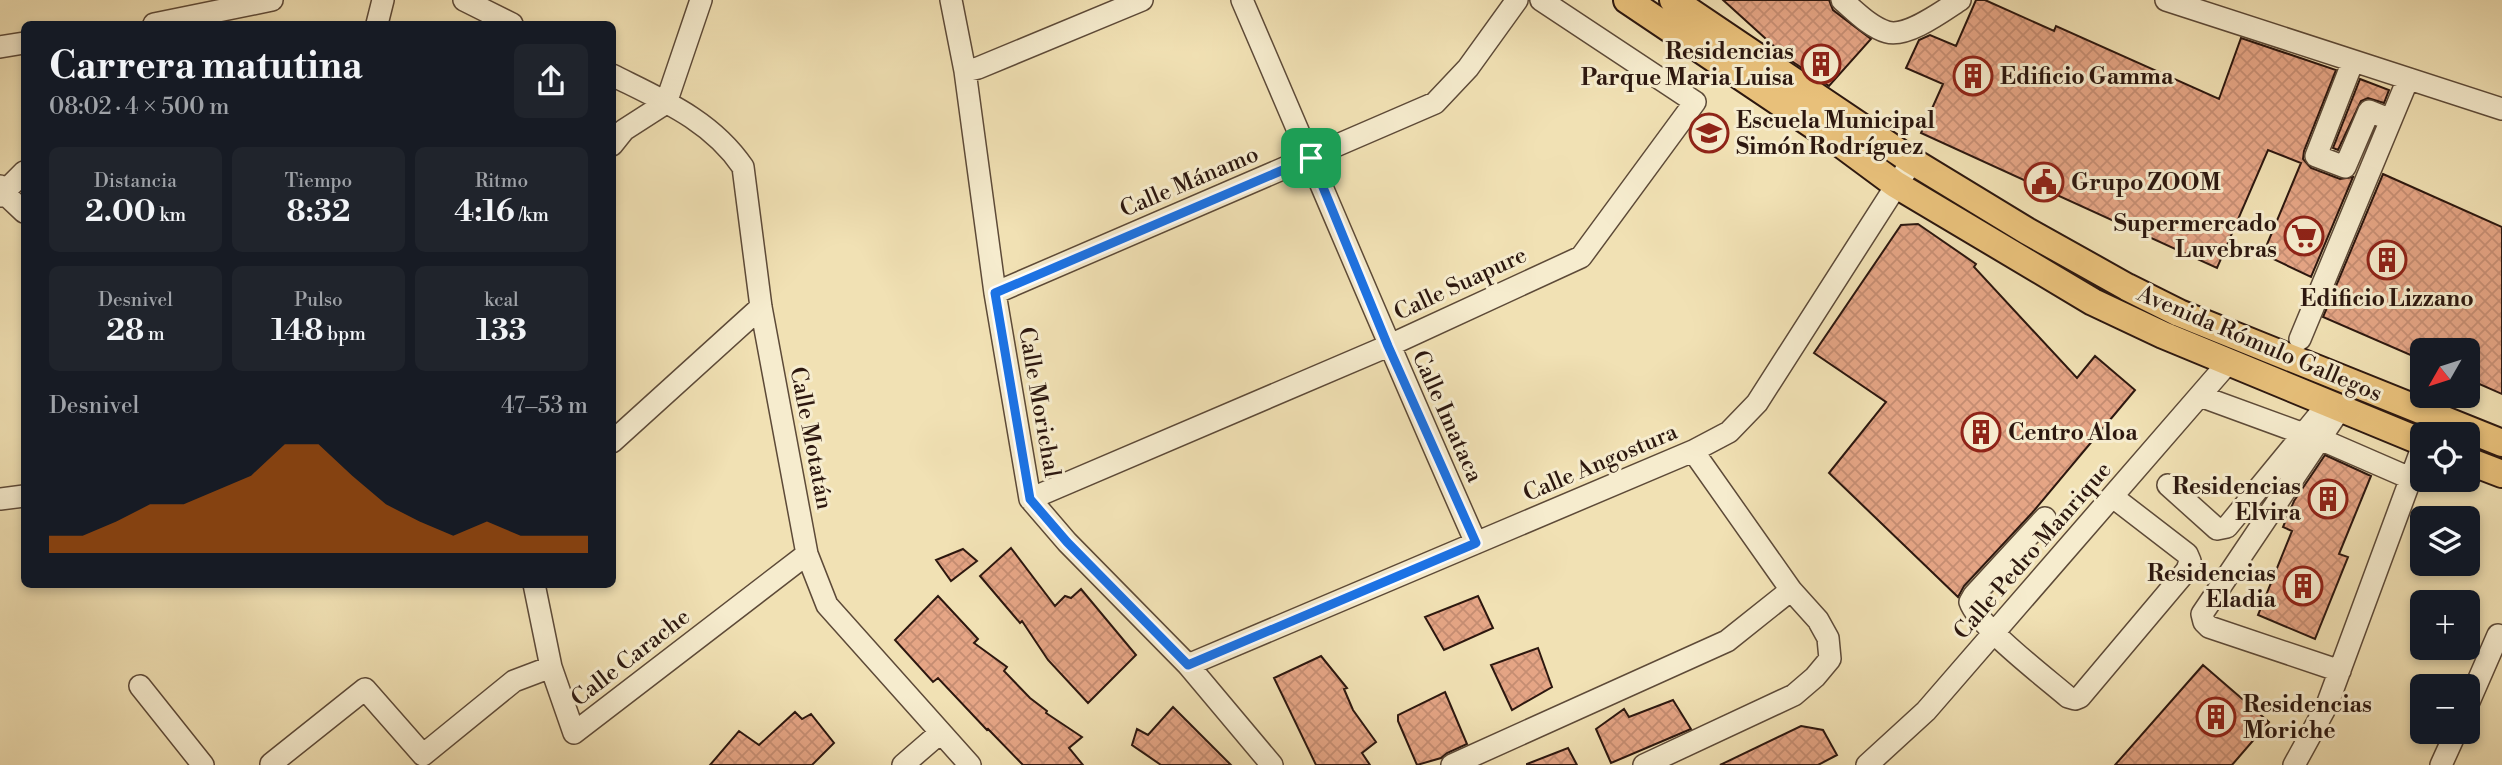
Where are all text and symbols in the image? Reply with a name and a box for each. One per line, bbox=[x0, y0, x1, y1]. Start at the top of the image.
place label: Residencias Parque Maria Luisa bbox=[1581, 38, 1795, 92]
text: Carrera matutina bbox=[49, 43, 363, 90]
building icon: Residencias Parque Maria Luisa bbox=[1800, 43, 1842, 85]
button: share bbox=[514, 44, 588, 118]
building icon: Edificio Gamma bbox=[1952, 55, 1994, 97]
place label: Edificio Gamma bbox=[2000, 63, 2174, 91]
text: 08:02 · 4 × 500 m bbox=[49, 93, 229, 121]
place label: Escuela Municipal Simón Rodríguez bbox=[1736, 107, 1935, 161]
school or university icon: Escuela Municipal Simón Rodríguez bbox=[1688, 112, 1730, 154]
pin bbox=[1281, 128, 1341, 188]
icon: arrive bbox=[1292, 139, 1330, 177]
street label: Calle Mánamo bbox=[1116, 140, 1263, 224]
public building icon: Grupo ZOOM bbox=[2023, 161, 2065, 203]
text: Distancia bbox=[94, 169, 177, 193]
text: Tiempo bbox=[285, 169, 352, 193]
text: Ritmo bbox=[475, 169, 528, 193]
place label: Grupo ZOOM bbox=[2071, 169, 2221, 197]
text: 2.00 bbox=[85, 193, 156, 231]
text: 8:32 bbox=[286, 193, 351, 231]
text: 4:16 bbox=[454, 193, 515, 231]
text: km bbox=[156, 203, 186, 227]
text: /km bbox=[515, 203, 549, 227]
place label: Supermercado Luvebras bbox=[2114, 210, 2277, 264]
supermarket icon: Supermercado Luvebras bbox=[2283, 215, 2325, 257]
building icon: Edificio Lizzano bbox=[2366, 239, 2408, 281]
street label: Calle Suapure bbox=[1390, 241, 1531, 327]
street label: Avenida Rómulo Gallegos bbox=[2132, 279, 2386, 408]
place label: Edificio Lizzano bbox=[2300, 285, 2474, 313]
text: Desnivel bbox=[98, 288, 173, 312]
text: Pulso bbox=[294, 288, 343, 312]
text: kcal bbox=[484, 288, 519, 312]
text: 28 bbox=[106, 312, 144, 350]
text: 148 bbox=[271, 312, 323, 350]
text: 133 bbox=[476, 312, 527, 350]
text: m bbox=[144, 322, 165, 346]
text: bpm bbox=[323, 322, 366, 346]
street label: Calle Morichal bbox=[1012, 325, 1066, 480]
north arrow bbox=[2410, 338, 2480, 408]
map controls bbox=[2410, 338, 2480, 744]
street label: Calle Imataca bbox=[1406, 346, 1489, 487]
street label: Calle Motatán bbox=[783, 365, 839, 512]
text: Desnivel bbox=[49, 392, 139, 420]
text: 47–53 m bbox=[501, 392, 588, 420]
building icon: Centro Aloa bbox=[1960, 411, 2002, 453]
street label: Calle Angostura bbox=[1519, 418, 1682, 508]
place label: Centro Aloa bbox=[2008, 419, 2138, 447]
button: locate bbox=[2410, 422, 2480, 492]
street label: Calle Pedro Manrique bbox=[1948, 456, 2118, 645]
place label: Residencias Elvira bbox=[2172, 473, 2302, 527]
building icon: Residencias Elvira bbox=[2307, 478, 2349, 520]
button: layers bbox=[2410, 506, 2480, 576]
place label: Residencias Eladia bbox=[2147, 560, 2277, 614]
building icon: Residencias Eladia bbox=[2282, 565, 2324, 607]
button: + bbox=[2410, 590, 2480, 660]
street label: Calle Carache bbox=[566, 603, 696, 713]
button: − bbox=[2410, 674, 2480, 744]
place label: Residencias Moriche bbox=[2243, 691, 2372, 745]
building icon: Residencias Moriche bbox=[2195, 696, 2237, 738]

